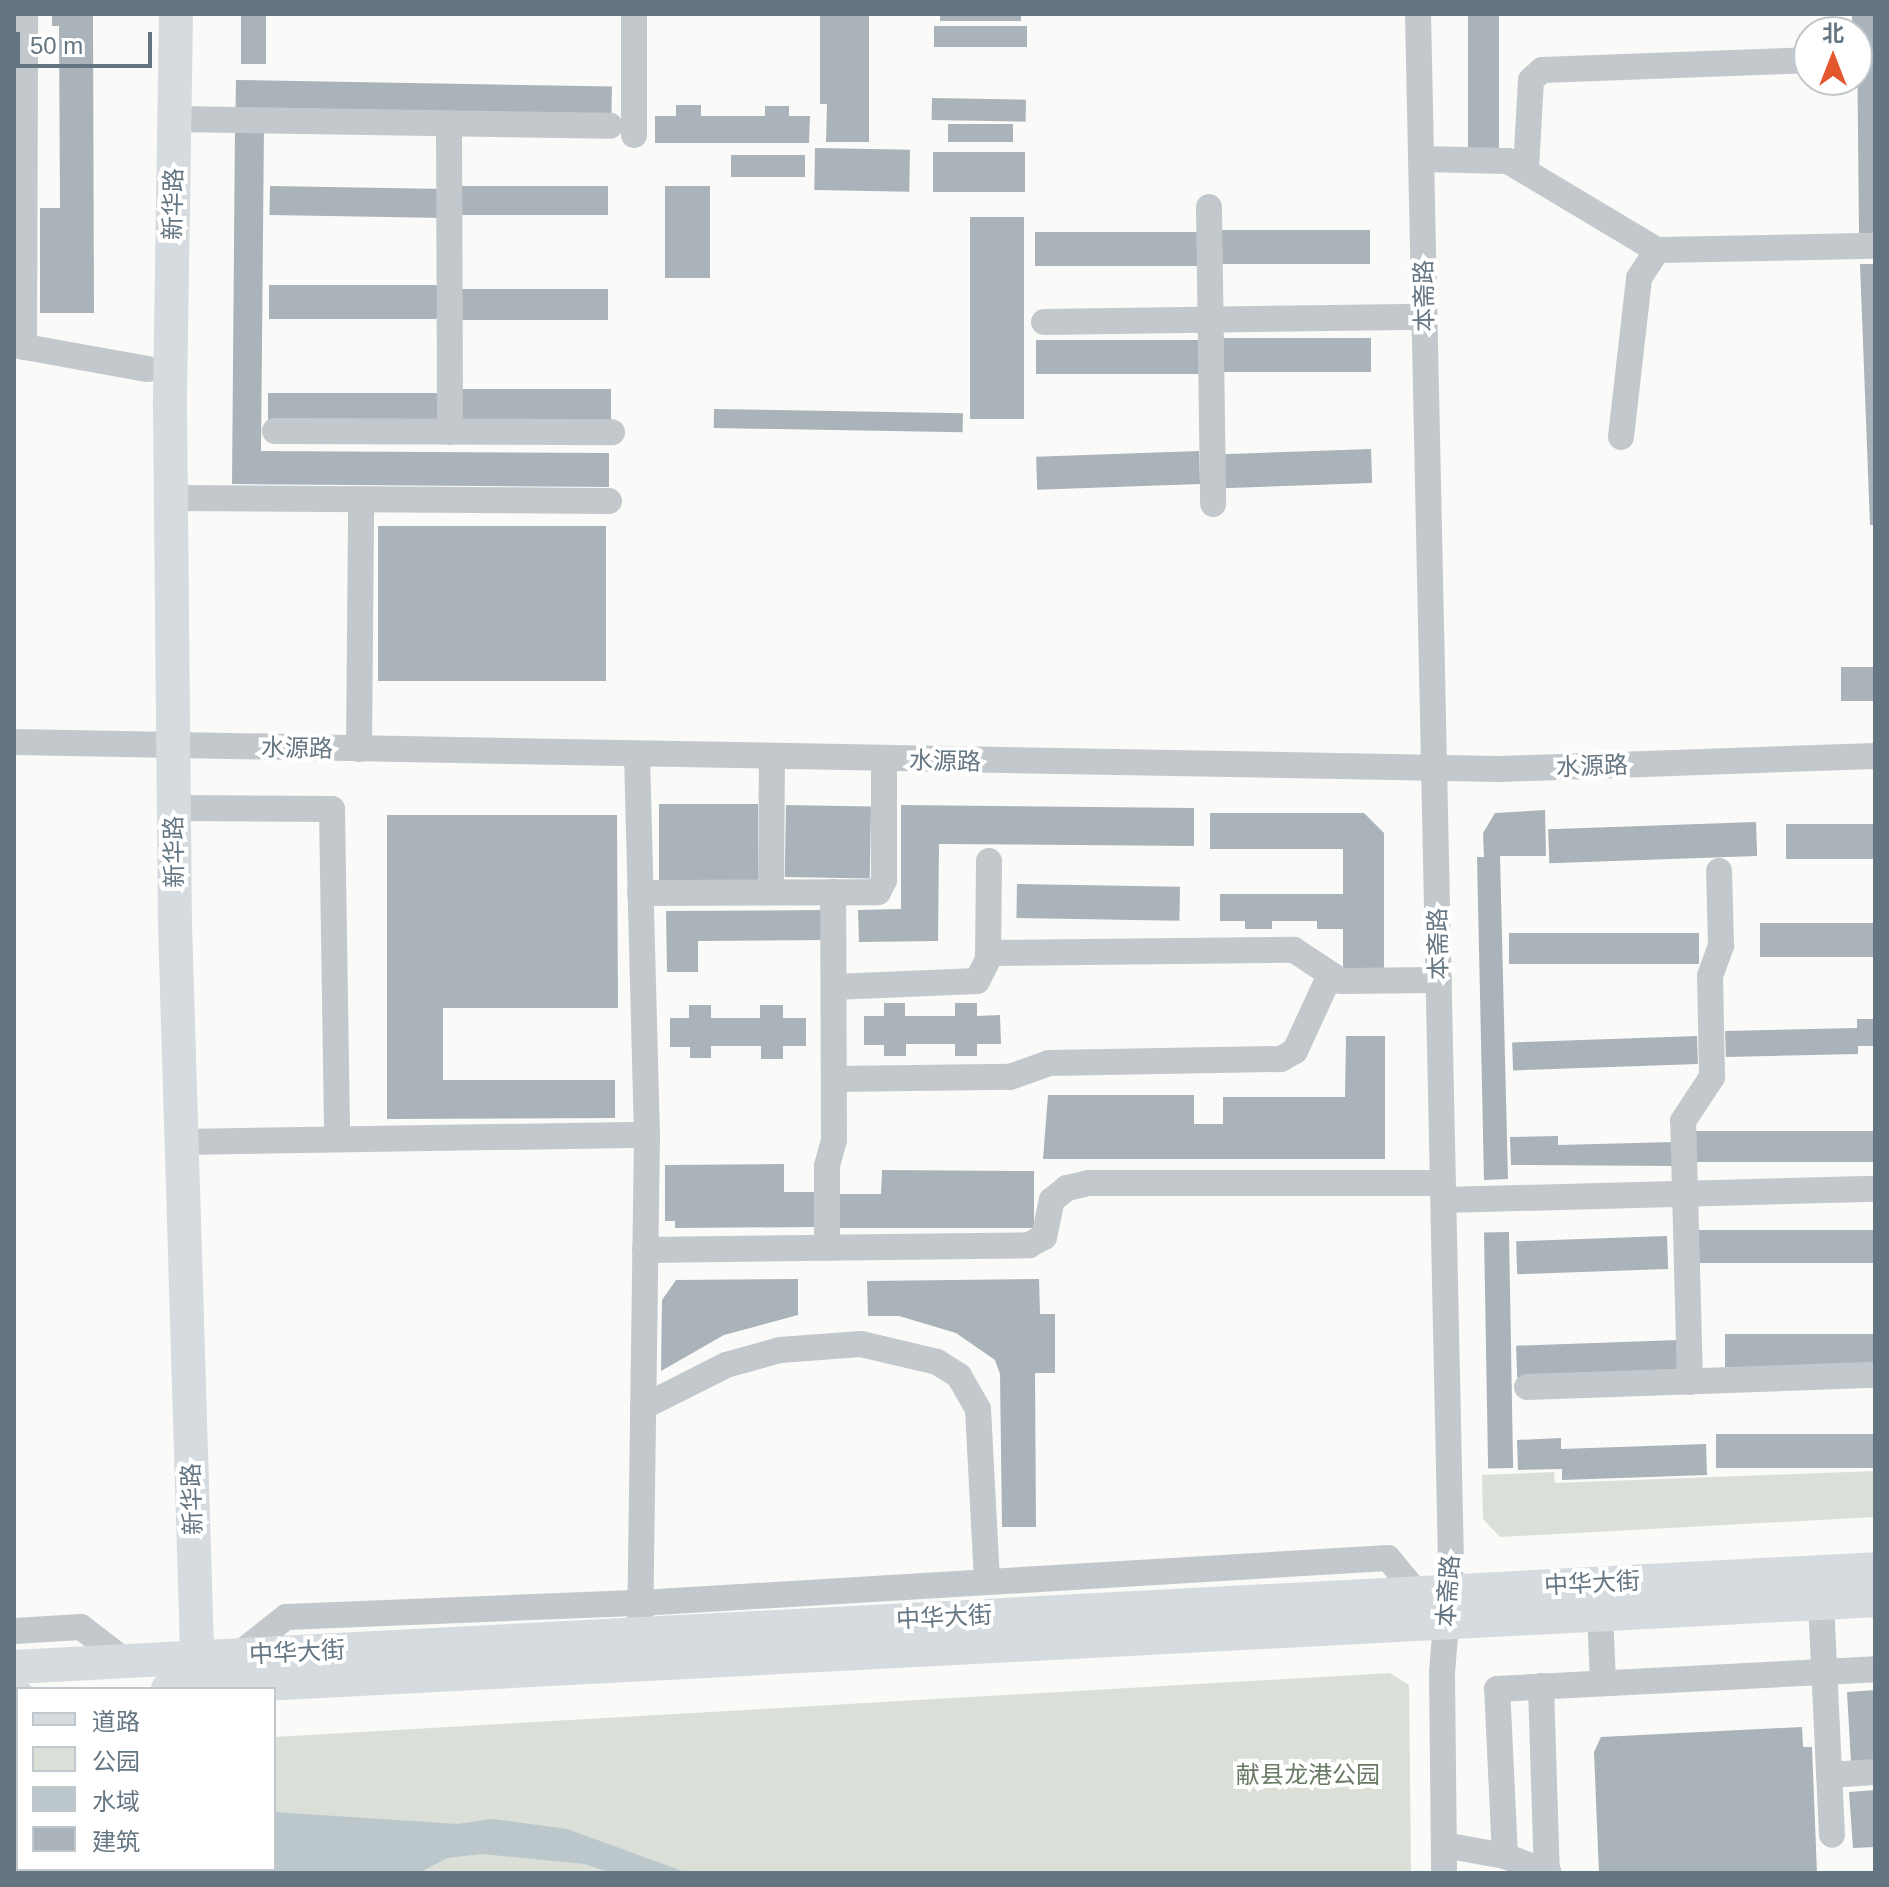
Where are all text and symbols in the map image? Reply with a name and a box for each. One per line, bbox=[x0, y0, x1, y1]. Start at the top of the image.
scale bar bbox=[20, 16, 156, 66]
north arrow bbox=[1793, 16, 1873, 96]
text: 北 bbox=[1822, 21, 1844, 46]
text: 50 m bbox=[30, 32, 83, 59]
street label: 新华路 bbox=[158, 168, 188, 240]
street label: 本斋路 bbox=[1409, 260, 1439, 332]
street label: 水源路 bbox=[261, 733, 333, 763]
street label: 水源路 bbox=[909, 746, 981, 776]
street label: 水源路 bbox=[1556, 750, 1628, 782]
street label: 新华路 bbox=[159, 816, 189, 888]
street label: 本斋路 bbox=[1423, 908, 1453, 980]
street label: 新华路 bbox=[176, 1463, 208, 1535]
street label: 本斋路 bbox=[1431, 1554, 1465, 1628]
street label: 中华大街 bbox=[1543, 1566, 1641, 1600]
street label: 中华大街 bbox=[895, 1600, 993, 1634]
street label: 中华大街 bbox=[248, 1635, 346, 1669]
legend bbox=[16, 1687, 276, 1871]
text: 道路 bbox=[92, 1708, 140, 1735]
text: 公园 bbox=[92, 1748, 140, 1775]
park label: 献县龙港公园 bbox=[1236, 1761, 1380, 1789]
text: 水域 bbox=[92, 1788, 140, 1815]
text: 建筑 bbox=[92, 1828, 140, 1855]

